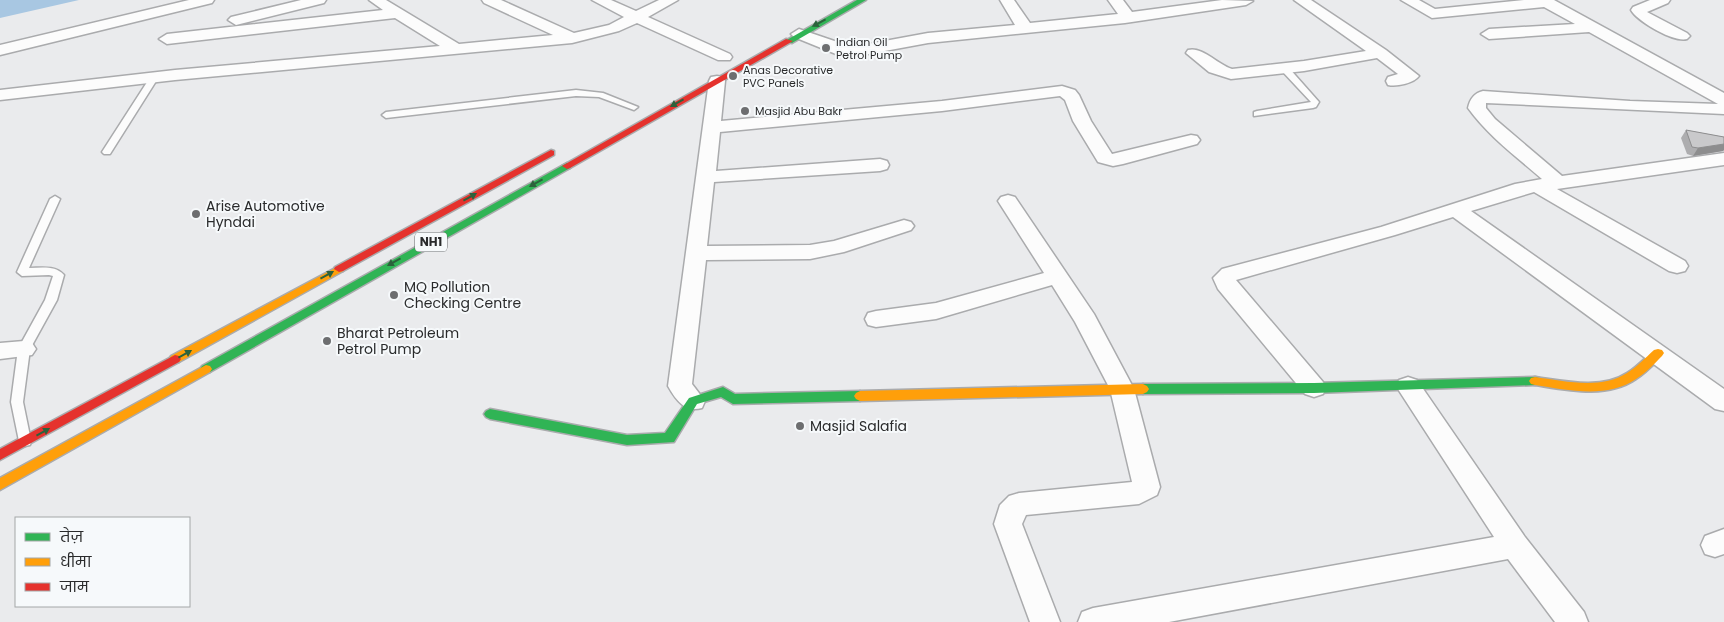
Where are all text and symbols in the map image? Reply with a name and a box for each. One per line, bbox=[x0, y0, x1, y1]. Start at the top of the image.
one-way arrow bbox=[812, 19, 826, 27]
place label: Indian Oil Petrol Pump bbox=[836, 34, 902, 63]
marker: Indian Oil Petrol Pump bbox=[820, 42, 832, 54]
place label: Anas Decorative PVC Panels bbox=[743, 62, 833, 91]
marker: Anas Decorative PVC Panels bbox=[727, 70, 739, 82]
one-way arrow bbox=[671, 98, 684, 107]
place label: Masjid Abu Bakr bbox=[755, 103, 842, 119]
marker: Masjid Abu Bakr bbox=[739, 105, 751, 117]
one-way arrow bbox=[529, 178, 543, 187]
one-way arrow bbox=[463, 193, 477, 201]
place label: Arise Automotive Hyndai bbox=[206, 196, 325, 232]
marker: Arise Automotive Hyndai bbox=[190, 208, 202, 220]
road number: NH1 bbox=[415, 232, 447, 252]
one-way arrow bbox=[388, 258, 401, 267]
one-way arrow bbox=[320, 271, 335, 279]
place label: MQ Pollution Checking Centre bbox=[404, 277, 522, 313]
marker: MQ Pollution Checking Centre bbox=[388, 289, 400, 301]
place label: Bharat Petroleum Petrol Pump bbox=[337, 323, 459, 359]
marker: Bharat Petroleum Petrol Pump bbox=[321, 335, 333, 347]
one-way arrow bbox=[178, 350, 193, 358]
place label: Masjid Salafia bbox=[810, 416, 907, 436]
marker: Masjid Salafia bbox=[794, 420, 806, 432]
one-way arrow bbox=[35, 428, 50, 436]
legend bbox=[15, 517, 190, 607]
text: तेज़ bbox=[59, 526, 83, 547]
text: धीमा bbox=[60, 551, 92, 572]
text: जाम bbox=[59, 576, 90, 597]

